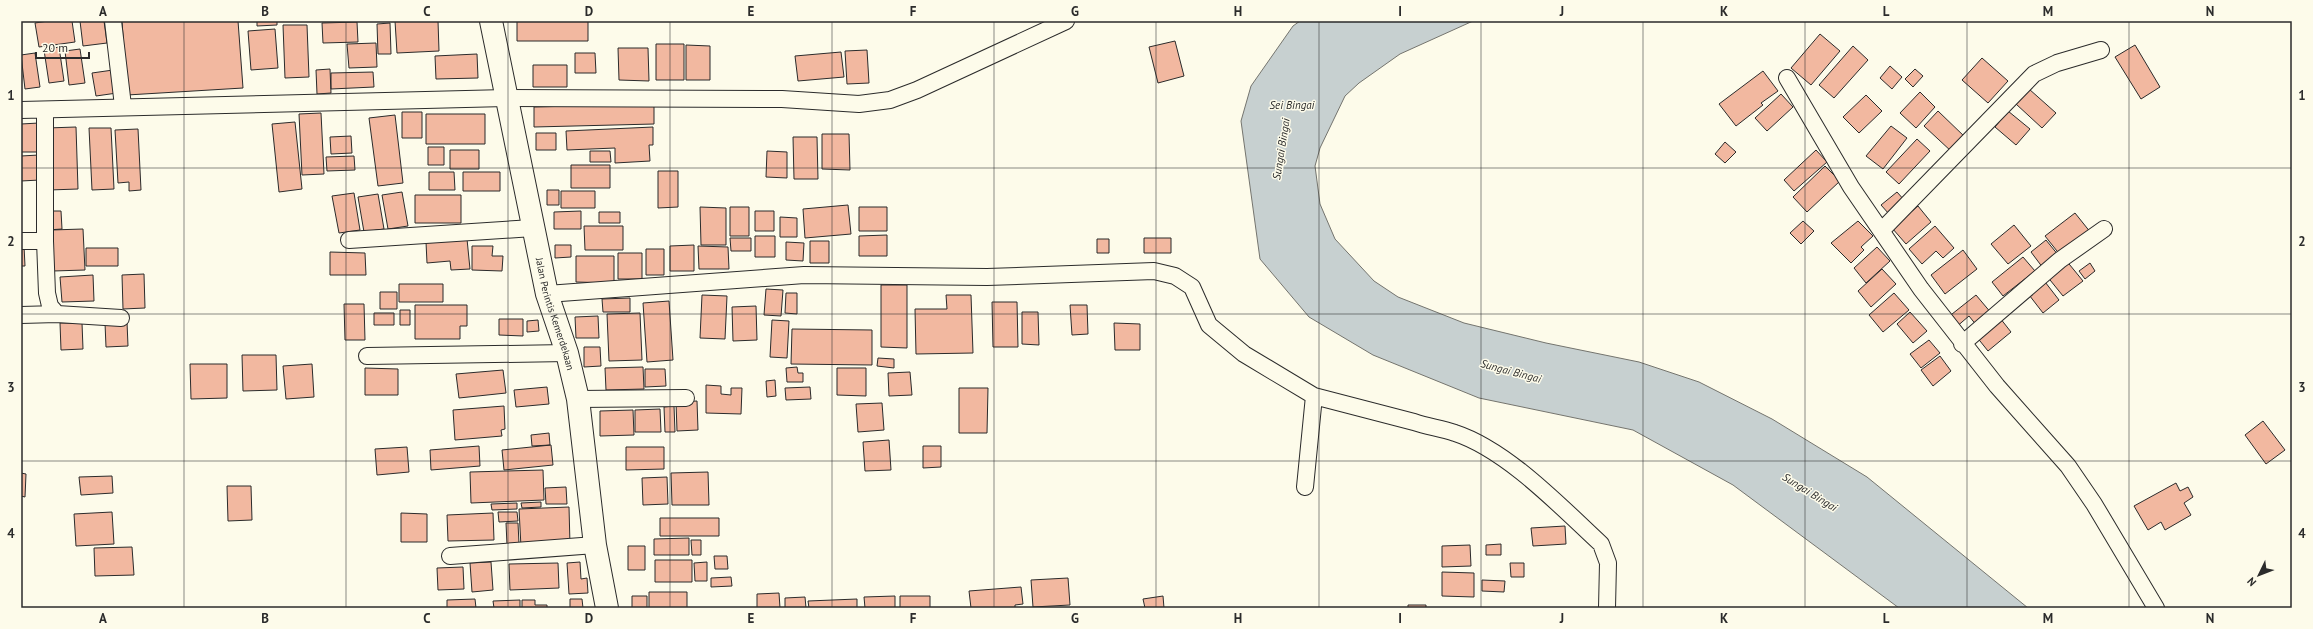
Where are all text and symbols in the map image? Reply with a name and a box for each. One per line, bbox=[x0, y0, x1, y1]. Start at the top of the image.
text: A bbox=[99, 3, 107, 20]
text: B bbox=[261, 3, 269, 20]
text: C bbox=[423, 3, 431, 20]
text: D bbox=[585, 3, 593, 20]
text: E bbox=[748, 3, 755, 20]
text: F bbox=[910, 3, 917, 20]
text: G bbox=[1071, 3, 1079, 20]
text: H bbox=[1234, 3, 1242, 20]
text: I bbox=[1398, 3, 1402, 20]
text: J bbox=[1559, 3, 1564, 20]
text: K bbox=[1720, 3, 1728, 20]
text: L bbox=[1883, 3, 1890, 20]
text: M bbox=[2043, 3, 2053, 20]
text: N bbox=[2206, 3, 2214, 20]
scale bar bbox=[36, 34, 89, 60]
text: 20 m bbox=[42, 40, 68, 55]
text: 1 bbox=[7, 87, 15, 104]
text: 1 bbox=[2298, 87, 2306, 104]
water label: Sei Bingai bbox=[1270, 98, 1316, 112]
water label: Sungai Bingai bbox=[1269, 116, 1293, 181]
text: 2 bbox=[7, 233, 15, 250]
text: 2 bbox=[2298, 233, 2306, 250]
street label: Jalan Perintis Kemerdekaan bbox=[532, 255, 577, 372]
water label: Sungai Bingai bbox=[1479, 356, 1544, 386]
text: 3 bbox=[7, 379, 15, 396]
text: 3 bbox=[2298, 379, 2306, 396]
water label: Sungai Bingai bbox=[1780, 470, 1841, 515]
text: 4 bbox=[7, 525, 15, 542]
text: 4 bbox=[2298, 525, 2306, 542]
north arrow bbox=[2239, 555, 2279, 595]
text: N bbox=[2244, 574, 2259, 589]
text: A bbox=[99, 610, 107, 627]
text: B bbox=[261, 610, 269, 627]
text: C bbox=[423, 610, 431, 627]
text: D bbox=[585, 610, 593, 627]
text: E bbox=[748, 610, 755, 627]
text: F bbox=[910, 610, 917, 627]
text: G bbox=[1071, 610, 1079, 627]
text: H bbox=[1234, 610, 1242, 627]
text: I bbox=[1398, 610, 1402, 627]
text: J bbox=[1559, 610, 1564, 627]
text: K bbox=[1720, 610, 1728, 627]
text: L bbox=[1883, 610, 1890, 627]
text: M bbox=[2043, 610, 2053, 627]
text: N bbox=[2206, 610, 2214, 627]

